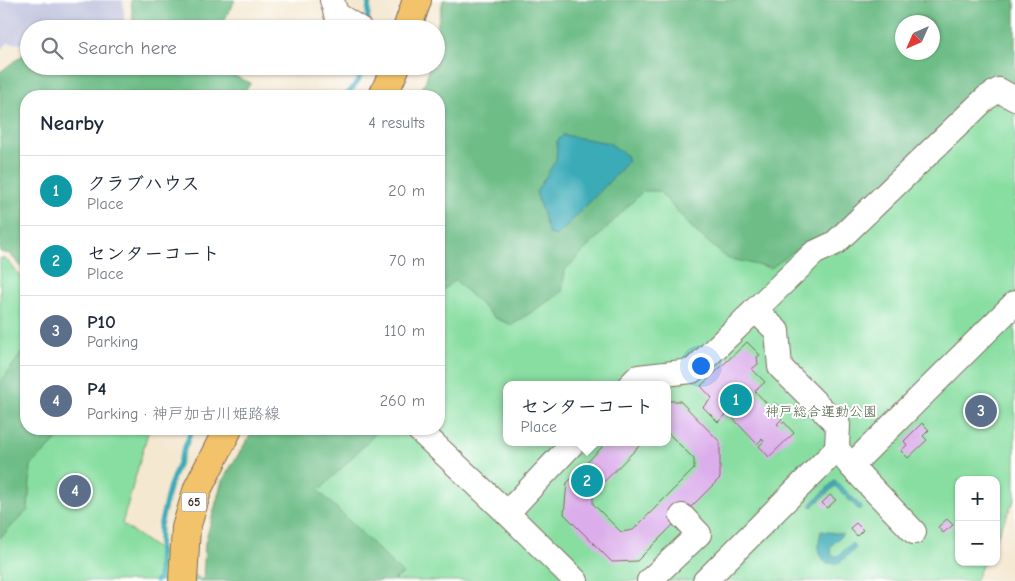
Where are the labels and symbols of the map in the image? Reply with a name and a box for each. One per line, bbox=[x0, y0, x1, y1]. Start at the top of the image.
north arrow bbox=[895, 15, 940, 60]
your location bbox=[688, 353, 714, 379]
pin: 1 bbox=[720, 381, 752, 419]
pin: 3 bbox=[965, 392, 997, 430]
park label: 神戸総合運動公園 bbox=[765, 403, 877, 420]
pin: 2 bbox=[571, 462, 603, 500]
pin: 4 bbox=[59, 472, 91, 510]
road number: 65 bbox=[182, 492, 206, 512]

